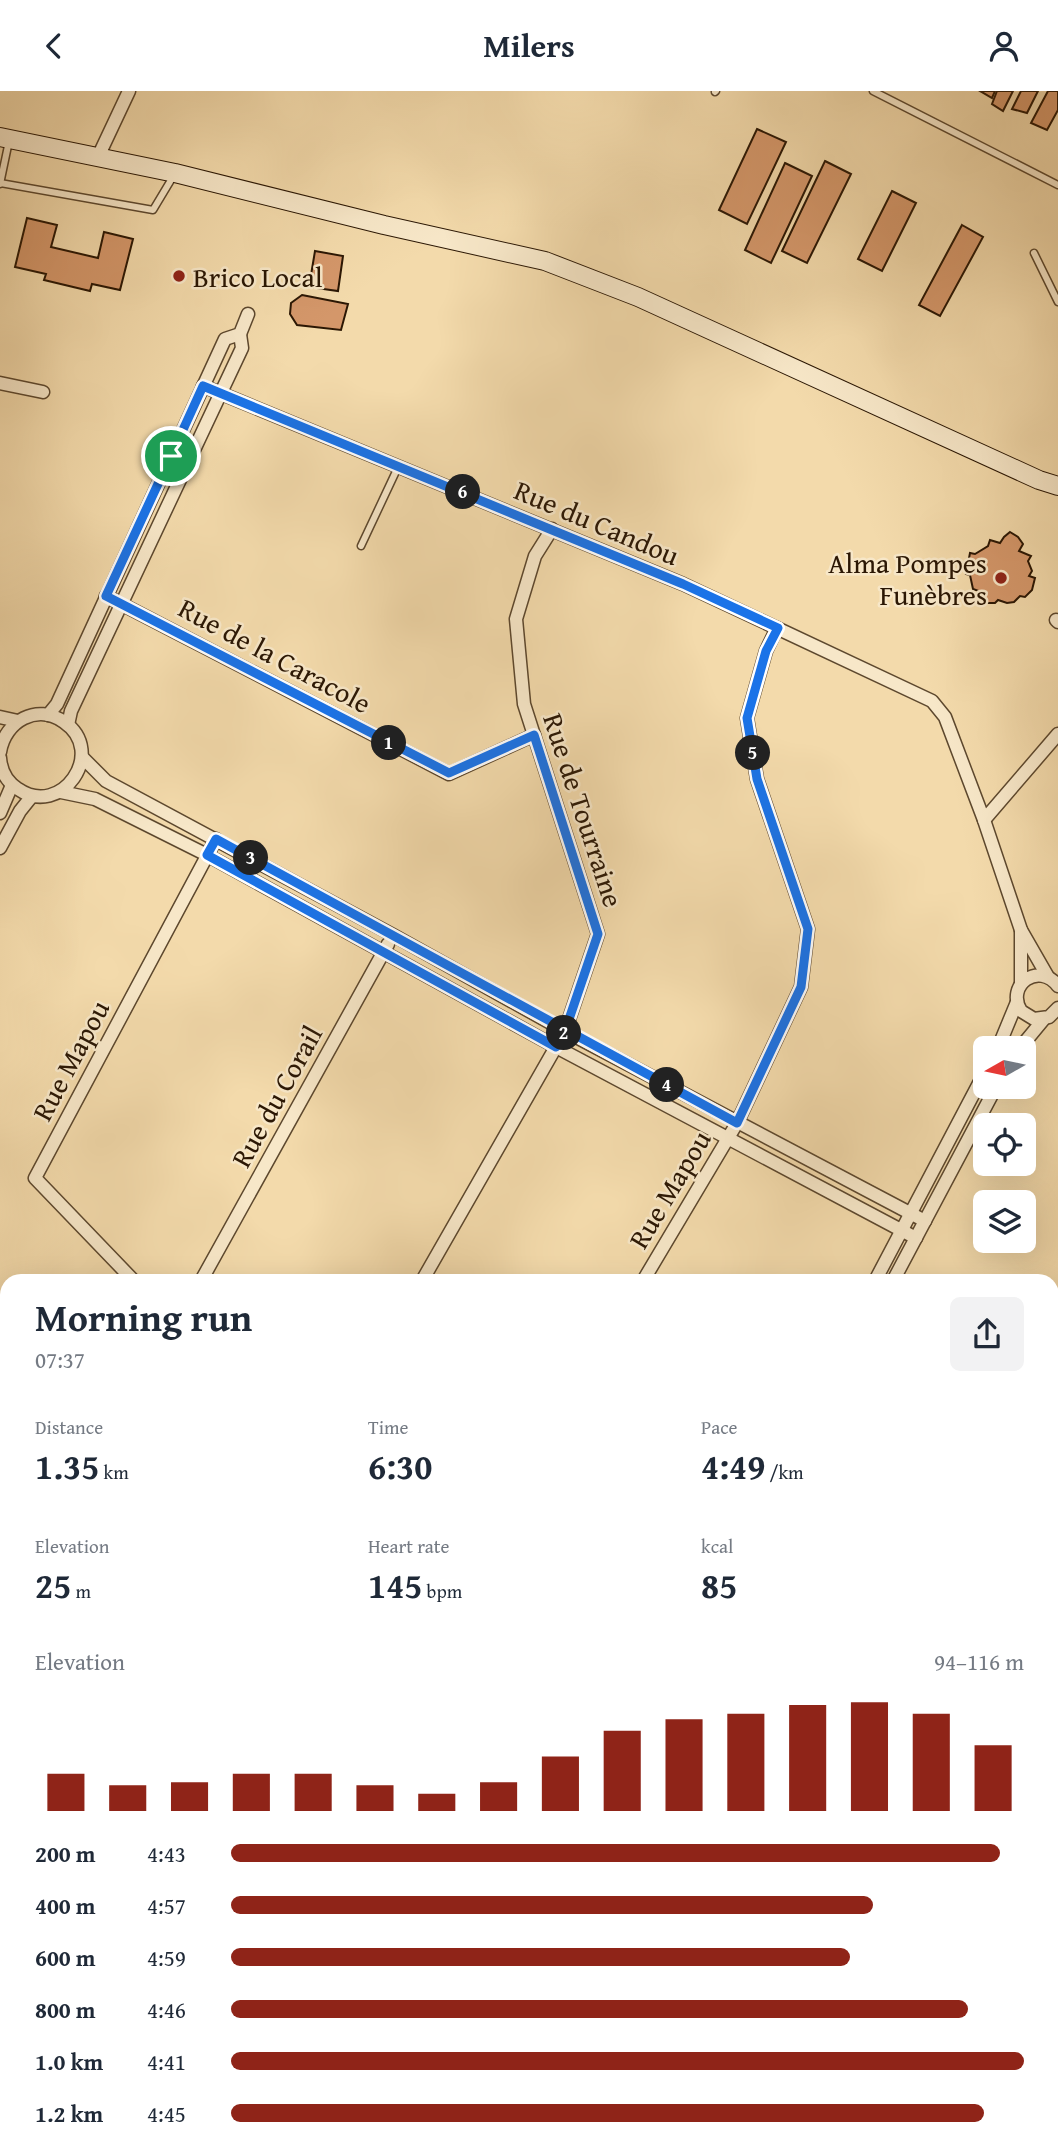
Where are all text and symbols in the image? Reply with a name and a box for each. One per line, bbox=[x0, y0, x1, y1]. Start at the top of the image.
text: Milers bbox=[483, 22, 575, 69]
icon: back bbox=[35, 27, 73, 65]
icon: person bbox=[985, 27, 1023, 65]
place label: Brico Local bbox=[193, 256, 323, 297]
marker: Brico Local bbox=[171, 268, 187, 284]
pin bbox=[141, 426, 201, 486]
icon: arrive bbox=[152, 437, 190, 475]
street label: Rue du Candou bbox=[508, 469, 686, 575]
pin: 6 bbox=[446, 475, 480, 509]
text: 6 bbox=[458, 477, 467, 505]
place label: Alma Pompes Funèbres bbox=[828, 542, 987, 615]
marker: Alma Pompes Funèbres bbox=[993, 570, 1009, 586]
street label: Rue de la Caracole bbox=[171, 587, 379, 723]
street label: Rue de Tourraine bbox=[533, 708, 635, 912]
pin: 1 bbox=[372, 725, 406, 761]
text: 1 bbox=[384, 728, 393, 756]
pin: 5 bbox=[736, 735, 770, 771]
text: 5 bbox=[748, 738, 757, 766]
pin: 3 bbox=[233, 841, 268, 875]
text: 3 bbox=[246, 843, 255, 871]
street label: Rue Mapou bbox=[21, 992, 119, 1128]
pin: 2 bbox=[546, 1016, 582, 1051]
street label: Rue du Corail bbox=[220, 1017, 332, 1174]
text: 2 bbox=[559, 1018, 568, 1046]
north arrow bbox=[973, 1036, 1036, 1099]
map controls bbox=[973, 1036, 1036, 1253]
pin: 4 bbox=[650, 1067, 684, 1103]
text: 4 bbox=[662, 1070, 671, 1098]
button: locate bbox=[973, 1113, 1036, 1176]
street label: Rue Mapou bbox=[618, 1122, 720, 1256]
button: layers bbox=[973, 1190, 1036, 1253]
text: Morning run bbox=[35, 1289, 252, 1345]
button: share bbox=[950, 1297, 1024, 1371]
text: 07:37 bbox=[35, 1343, 85, 1376]
text: Distance bbox=[35, 1413, 103, 1441]
text: Time bbox=[368, 1413, 408, 1441]
text: Pace bbox=[701, 1413, 738, 1441]
text: 1.35 bbox=[35, 1441, 99, 1492]
text: 6:30 bbox=[368, 1441, 432, 1492]
text: 4:49 bbox=[701, 1441, 765, 1492]
text: km bbox=[99, 1458, 129, 1486]
text: /km bbox=[765, 1458, 804, 1486]
text: Elevation bbox=[35, 1532, 109, 1560]
text: Heart rate bbox=[368, 1532, 449, 1560]
text: kcal bbox=[701, 1532, 733, 1560]
text: 25 bbox=[35, 1560, 71, 1611]
text: 145 bbox=[368, 1560, 422, 1611]
text: 85 bbox=[701, 1560, 737, 1611]
text: m bbox=[71, 1577, 91, 1605]
text: bpm bbox=[422, 1577, 462, 1605]
text: Elevation bbox=[35, 1645, 125, 1678]
text: 94–116 m bbox=[934, 1645, 1024, 1678]
text: 200 m bbox=[35, 1837, 96, 1870]
text: 4:43 bbox=[147, 1837, 186, 1870]
text: 400 m bbox=[35, 1889, 96, 1922]
text: 4:57 bbox=[147, 1889, 186, 1922]
text: 600 m bbox=[35, 1941, 96, 1974]
text: 4:59 bbox=[147, 1941, 186, 1974]
text: 800 m bbox=[35, 1993, 96, 2026]
text: 4:46 bbox=[147, 1993, 186, 2026]
text: 1.0 km bbox=[35, 2045, 103, 2078]
text: 4:41 bbox=[147, 2045, 186, 2078]
text: 1.2 km bbox=[35, 2097, 103, 2130]
text: 4:45 bbox=[147, 2097, 186, 2130]

